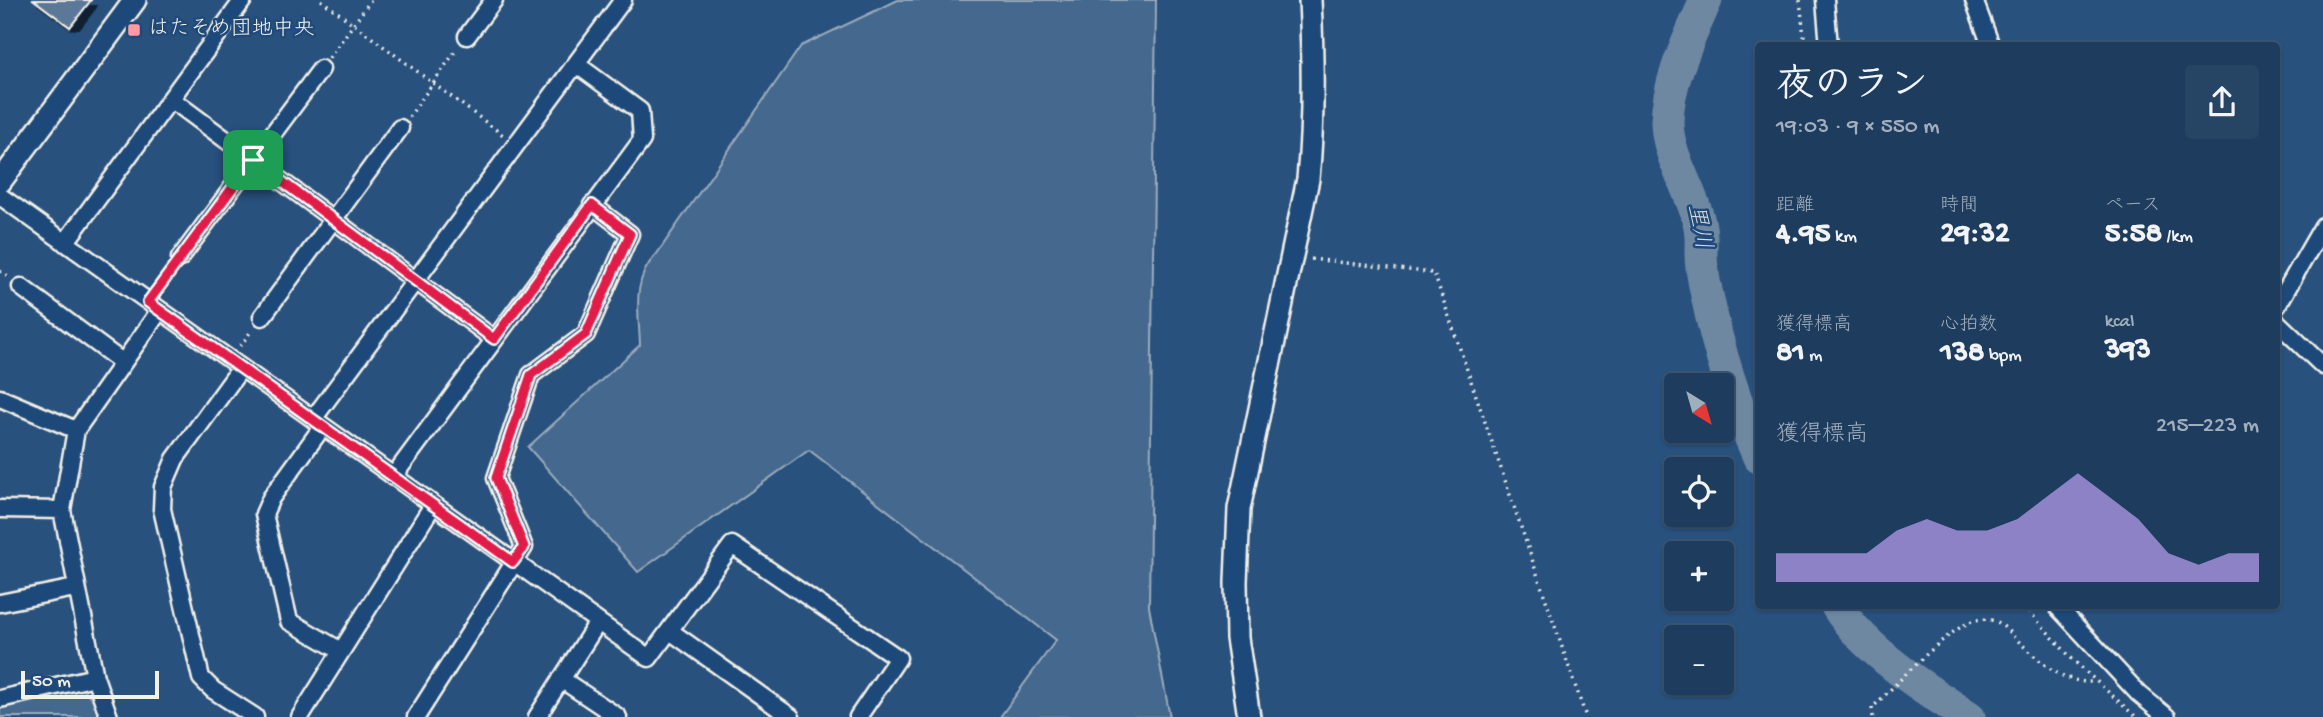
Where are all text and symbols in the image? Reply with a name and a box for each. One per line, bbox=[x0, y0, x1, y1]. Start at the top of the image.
place label: はたそめ団地中央 bbox=[148, 16, 315, 43]
marker: はたそめ団地中央 bbox=[126, 22, 142, 38]
button: share bbox=[2185, 65, 2259, 139]
text: 夜のラン bbox=[1776, 66, 1928, 110]
text: 19:03 · 9 × 550 m bbox=[1776, 114, 1940, 141]
pin bbox=[223, 130, 283, 190]
icon: arrive bbox=[234, 141, 272, 179]
text: 距離 bbox=[1776, 195, 1814, 218]
text: 時間 bbox=[1940, 195, 1978, 218]
text: ペース bbox=[2105, 195, 2161, 218]
water label: 里川 bbox=[1680, 202, 1716, 252]
text: 4.95 bbox=[1776, 218, 1830, 253]
text: 29:32 bbox=[1940, 218, 2010, 253]
text: 5:58 bbox=[2105, 218, 2162, 253]
text: km bbox=[1830, 226, 1857, 249]
text: /km bbox=[2162, 226, 2193, 249]
text: kcal bbox=[2105, 311, 2134, 334]
text: 獲得標高 bbox=[1776, 314, 1852, 337]
text: 心拍数 bbox=[1940, 314, 1997, 337]
text: 393 bbox=[2105, 334, 2151, 369]
text: 81 bbox=[1776, 337, 1805, 372]
text: 138 bbox=[1940, 337, 1984, 372]
text: m bbox=[1805, 345, 1823, 368]
text: bpm bbox=[1984, 345, 2022, 368]
north arrow bbox=[1664, 373, 1734, 443]
map controls bbox=[1664, 373, 1734, 695]
text: 215–223 m bbox=[2156, 413, 2259, 440]
text: 獲得標高 bbox=[1776, 422, 1868, 449]
button: locate bbox=[1664, 457, 1734, 527]
button: + bbox=[1664, 541, 1734, 611]
button: − bbox=[1664, 625, 1734, 695]
scale bar bbox=[21, 668, 159, 700]
text: 50 m bbox=[32, 671, 71, 694]

